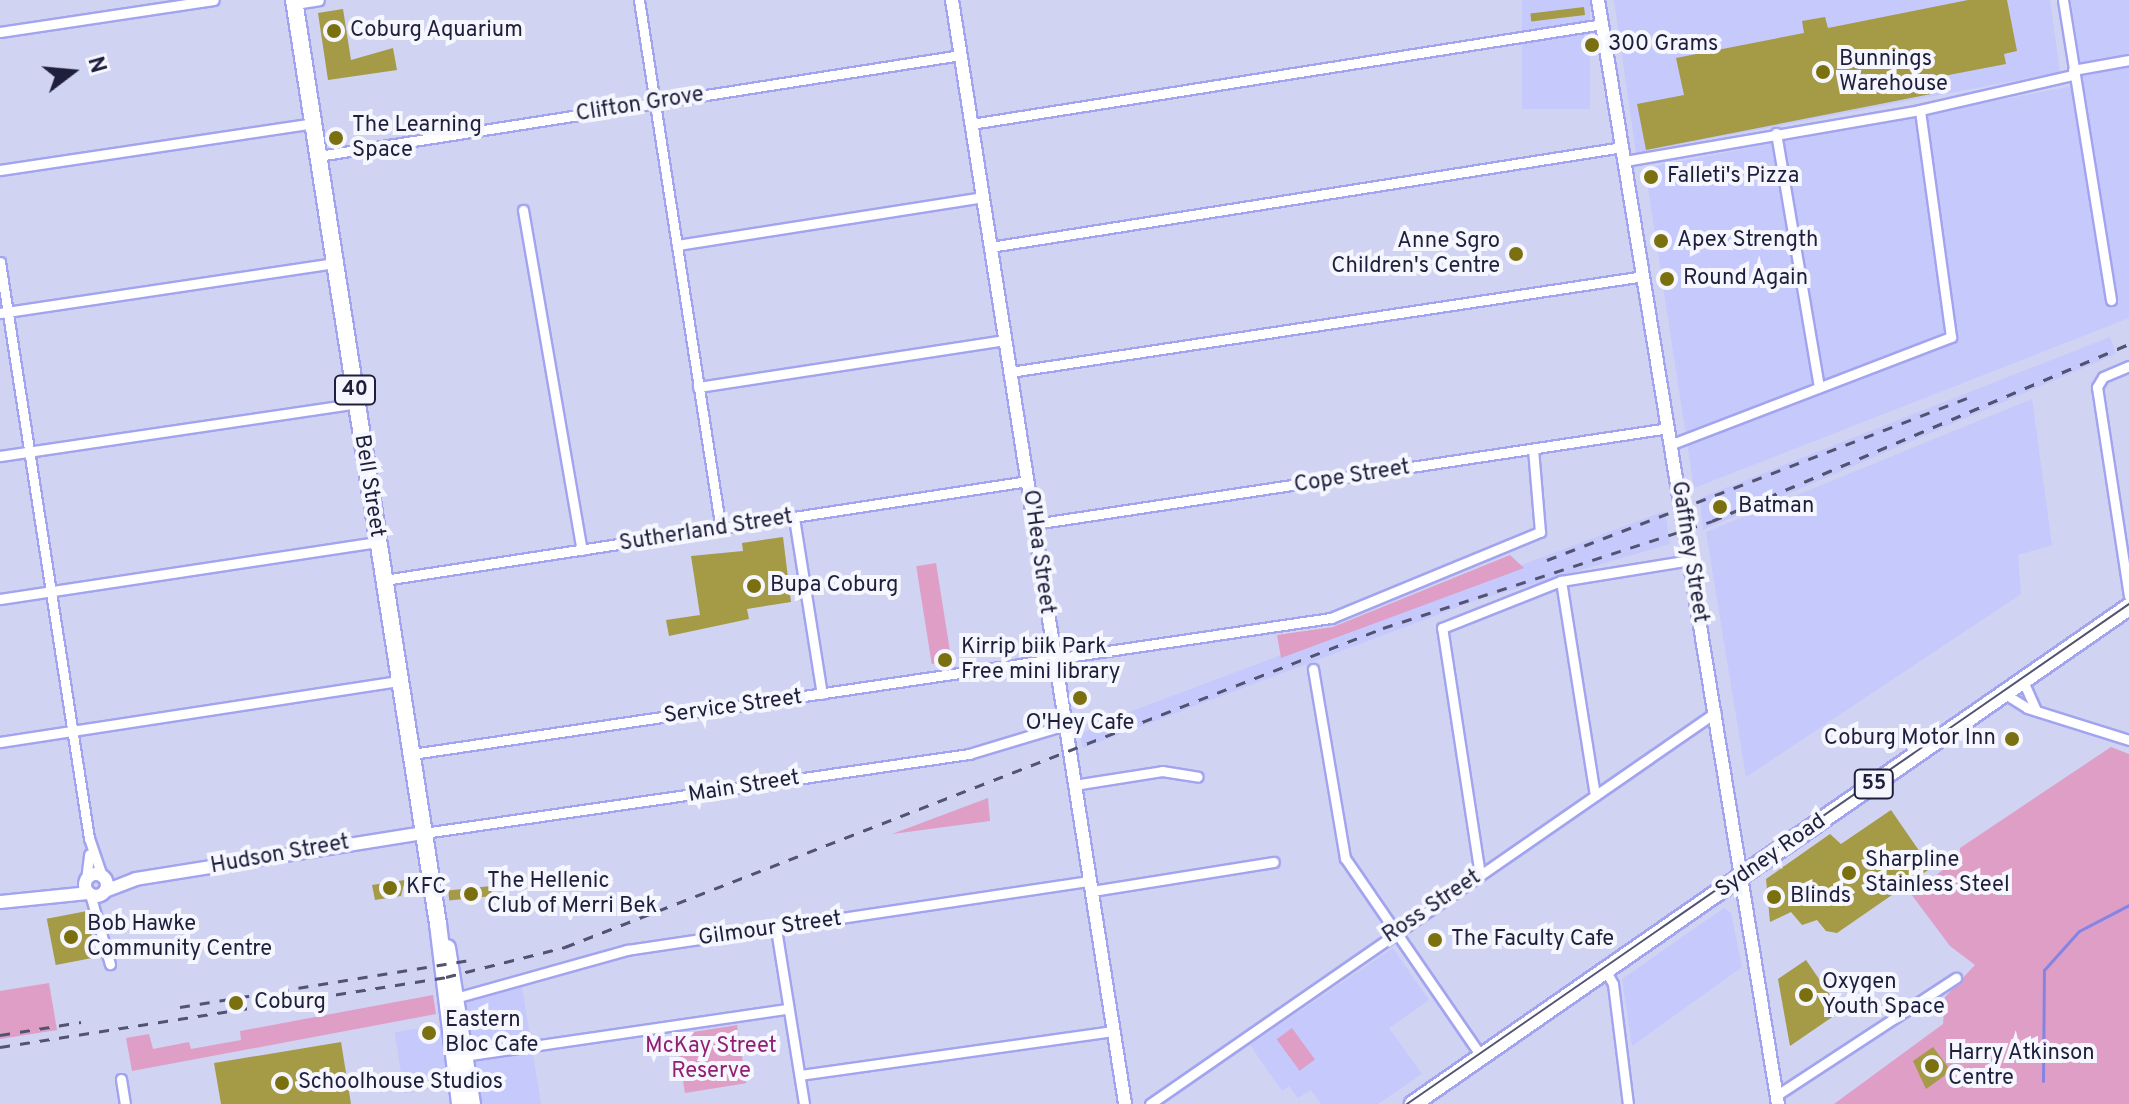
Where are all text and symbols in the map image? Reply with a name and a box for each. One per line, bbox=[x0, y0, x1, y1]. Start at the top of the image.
place label: Coburg Aquarium bbox=[350, 18, 524, 44]
marker: Coburg Aquarium bbox=[325, 22, 343, 40]
north arrow bbox=[32, 32, 112, 112]
place label: 300 Grams bbox=[1608, 32, 1718, 58]
marker: 300 Grams bbox=[1583, 36, 1601, 54]
place label: Bunnings Warehouse bbox=[1839, 46, 1948, 98]
text: N bbox=[80, 54, 111, 77]
marker: Bunnings Warehouse bbox=[1814, 63, 1832, 81]
street label: Clifton Grove bbox=[574, 82, 706, 128]
place label: The Learning Space bbox=[352, 112, 482, 164]
marker: The Learning Space bbox=[327, 129, 345, 147]
place label: Falleti's Pizza bbox=[1667, 164, 1799, 190]
marker: Falleti's Pizza bbox=[1642, 168, 1660, 186]
place label: Anne Sgro Children's Centre bbox=[1331, 228, 1500, 280]
place label: Apex Strength bbox=[1677, 228, 1818, 254]
marker: Apex Strength bbox=[1652, 232, 1670, 250]
marker: Anne Sgro Children's Centre bbox=[1507, 245, 1525, 263]
place label: Round Again bbox=[1683, 266, 1809, 292]
marker: Round Again bbox=[1658, 270, 1676, 288]
road number: 40 bbox=[333, 374, 377, 406]
street label: Bell Street bbox=[348, 433, 390, 539]
street label: Cope Street bbox=[1292, 455, 1412, 499]
street label: Gaffney Street bbox=[1665, 479, 1713, 625]
street label: O'Hea Street bbox=[1016, 488, 1060, 616]
place label: Batman bbox=[1738, 494, 1814, 520]
marker: Batman bbox=[1709, 496, 1731, 518]
street label: Sutherland Street bbox=[617, 504, 795, 558]
place label: Bupa Coburg bbox=[770, 573, 898, 599]
marker: Bupa Coburg bbox=[745, 577, 763, 595]
place label: Kirrip biik Park Free mini library bbox=[961, 634, 1120, 686]
marker: Kirrip biik Park Free mini library bbox=[936, 651, 954, 669]
street label: Service Street bbox=[662, 684, 804, 730]
marker: O'Hey Cafe bbox=[1071, 689, 1089, 707]
place label: O'Hey Cafe bbox=[1026, 711, 1134, 737]
place label: Coburg Motor Inn bbox=[1824, 726, 1996, 752]
marker: Coburg Motor Inn bbox=[2003, 730, 2021, 748]
street label: Main Street bbox=[686, 765, 802, 809]
road number: 55 bbox=[1852, 768, 1896, 800]
street label: Sydney Road bbox=[1711, 808, 1831, 904]
street label: Hudson Street bbox=[209, 830, 351, 880]
place label: Sharpline Stainless Steel bbox=[1865, 847, 2010, 898]
marker: Sharpline Stainless Steel bbox=[1840, 864, 1858, 882]
street label: Ross Street bbox=[1378, 865, 1486, 949]
place label: The Hellenic Club of Merri Bek bbox=[487, 868, 657, 920]
place label: KFC bbox=[406, 875, 446, 901]
marker: KFC bbox=[381, 879, 399, 897]
place label: Blinds bbox=[1790, 884, 1851, 910]
marker: The Hellenic Club of Merri Bek bbox=[462, 885, 480, 903]
marker: Blinds bbox=[1765, 888, 1783, 906]
street label: Gilmour Street bbox=[697, 906, 843, 952]
place label: Bob Hawke Community Centre bbox=[87, 911, 272, 962]
place label: The Faculty Cafe bbox=[1451, 927, 1614, 953]
marker: Bob Hawke Community Centre bbox=[62, 928, 80, 946]
marker: The Faculty Cafe bbox=[1426, 931, 1444, 949]
place label: Oxygen Youth Space bbox=[1822, 969, 1945, 1020]
marker: Oxygen Youth Space bbox=[1797, 986, 1815, 1004]
place label: Coburg bbox=[254, 990, 326, 1016]
marker: Coburg bbox=[225, 992, 247, 1014]
place label: Eastern Bloc Cafe bbox=[445, 1007, 538, 1058]
marker: Eastern Bloc Cafe bbox=[420, 1024, 438, 1042]
park label: McKay Street Reserve bbox=[645, 1033, 777, 1084]
place label: Harry Atkinson Centre bbox=[1948, 1040, 2095, 1092]
marker: Harry Atkinson Centre bbox=[1923, 1057, 1941, 1075]
place label: Schoolhouse Studios bbox=[298, 1070, 503, 1096]
marker: Schoolhouse Studios bbox=[273, 1074, 291, 1092]

